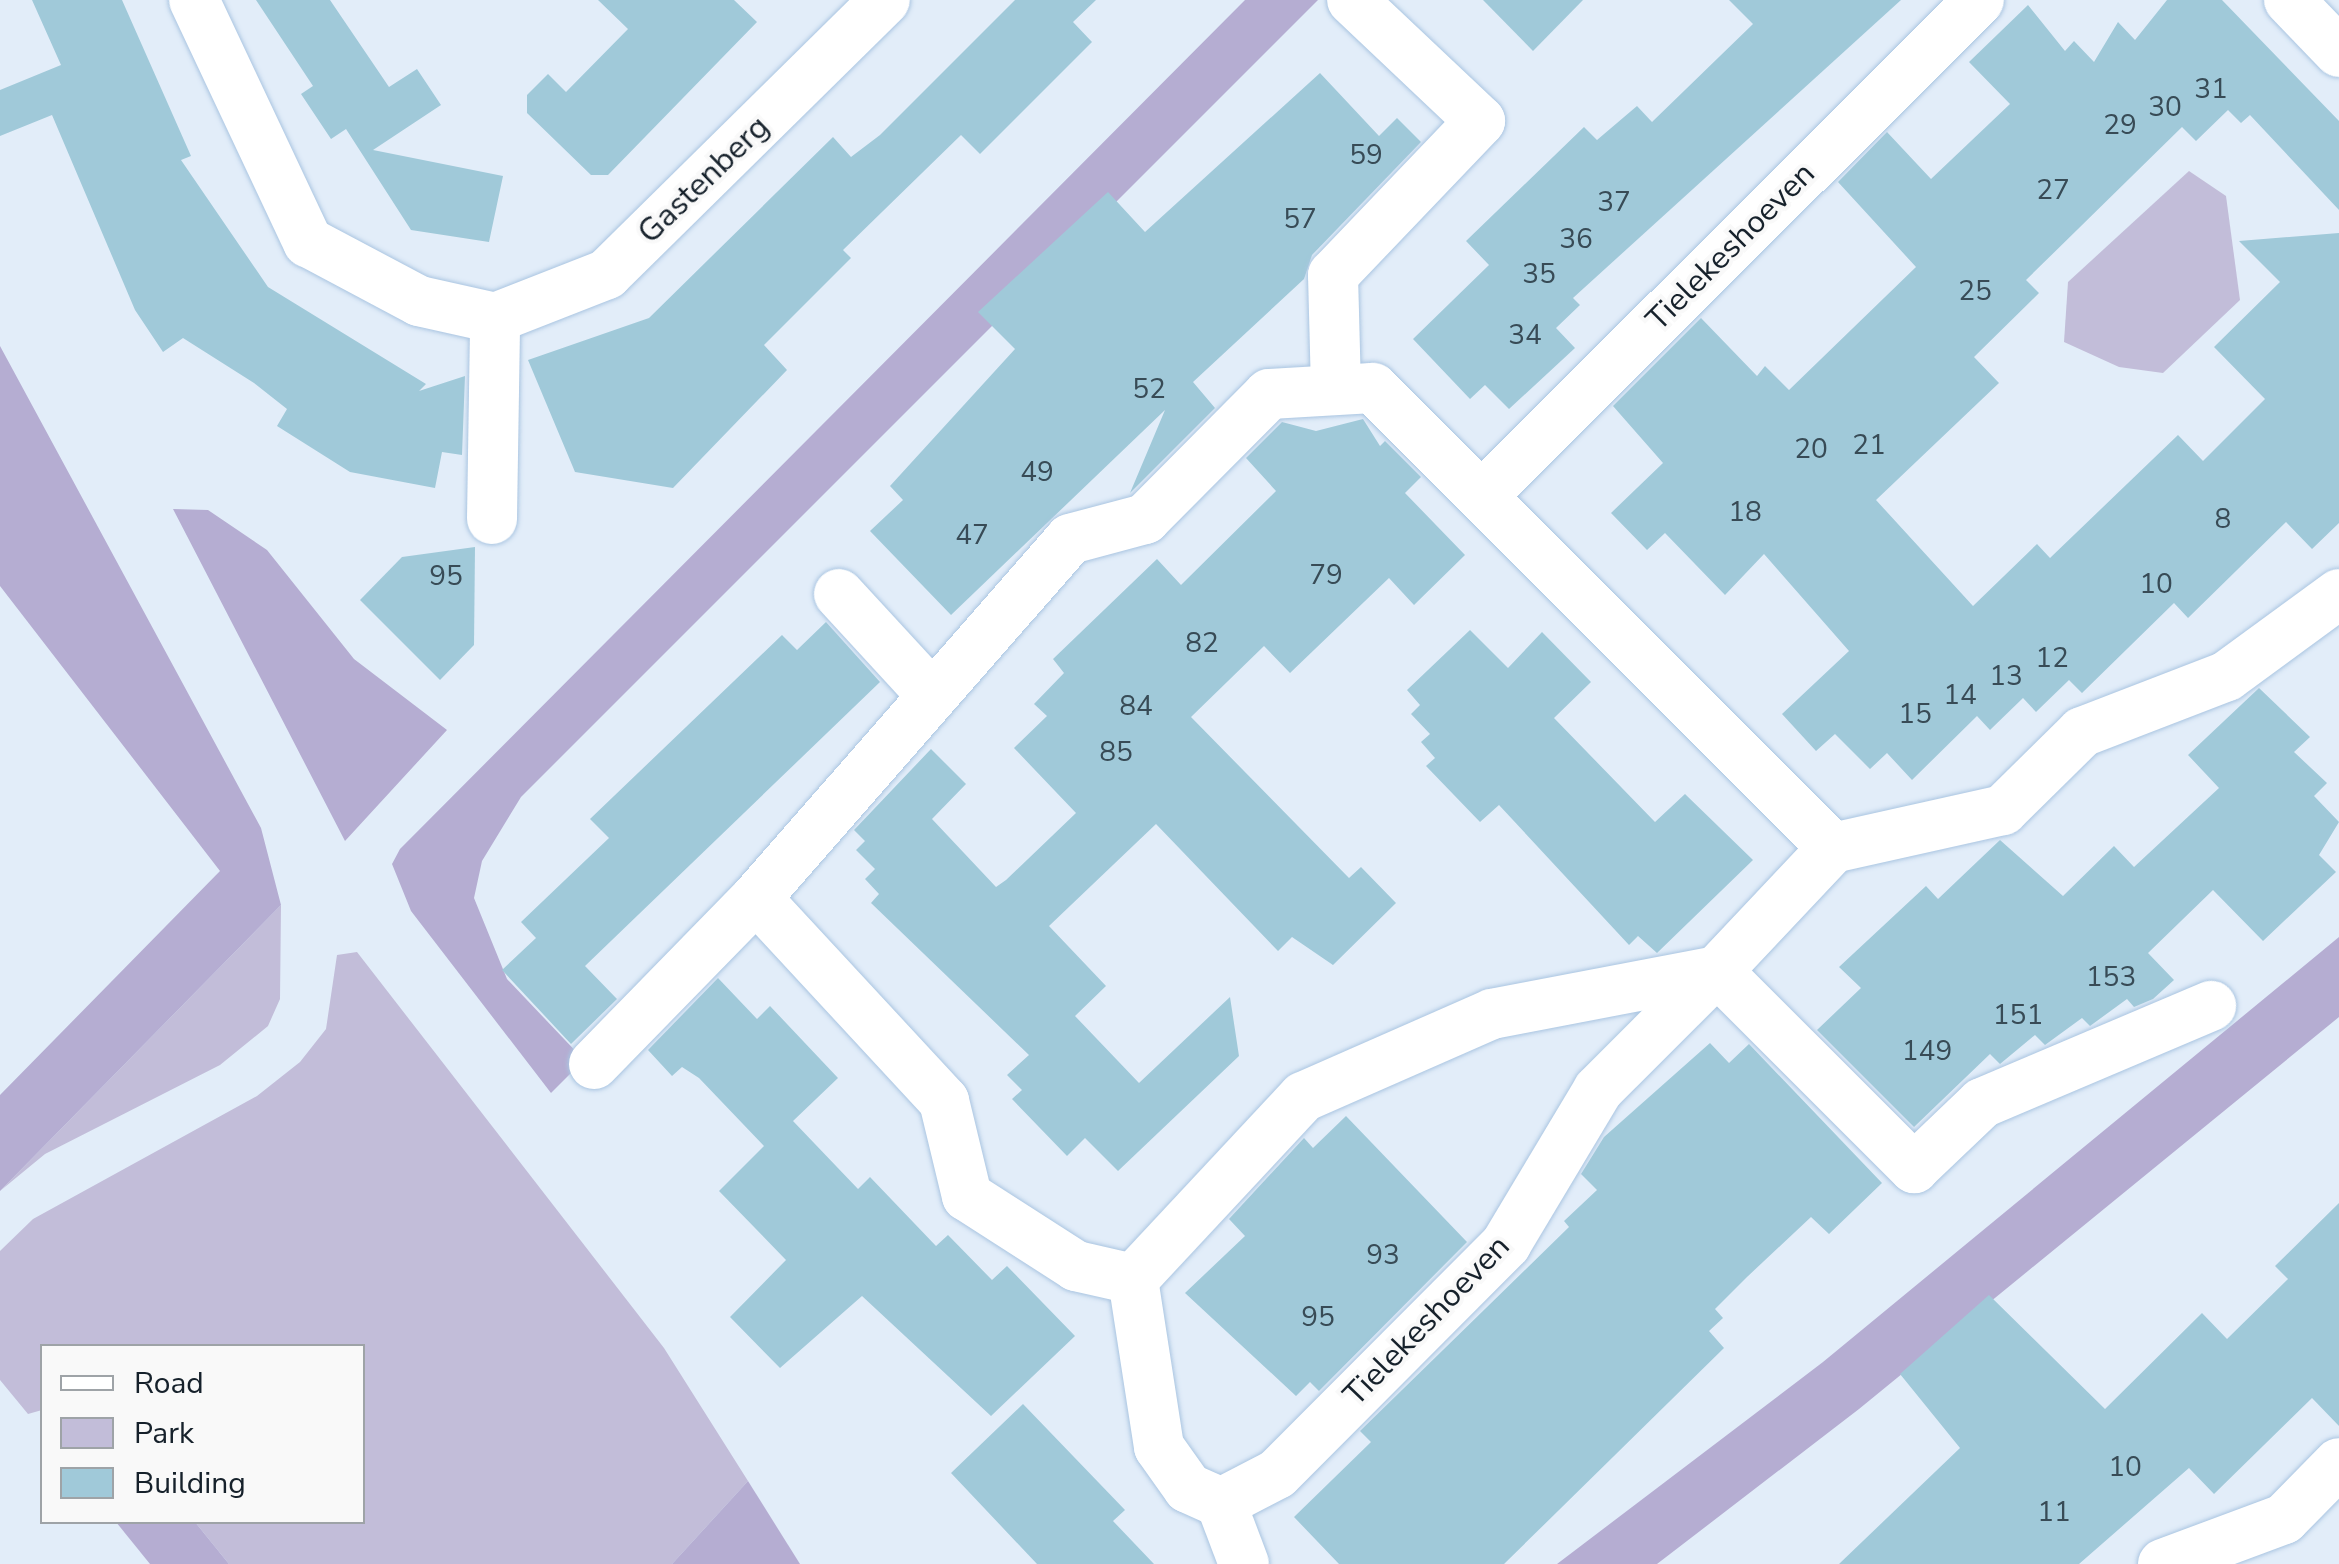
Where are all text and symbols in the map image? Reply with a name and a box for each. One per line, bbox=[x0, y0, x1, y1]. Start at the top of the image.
house number: 31 bbox=[2194, 72, 2228, 106]
house number: 30 bbox=[2148, 90, 2182, 124]
street label: Gastenberg bbox=[630, 108, 778, 252]
house number: 29 bbox=[2103, 108, 2137, 142]
house number: 59 bbox=[1349, 138, 1383, 172]
street label: Tielekeshoeven bbox=[1639, 155, 1823, 339]
house number: 27 bbox=[2036, 173, 2070, 207]
house number: 37 bbox=[1597, 185, 1631, 219]
house number: 57 bbox=[1283, 202, 1317, 236]
house number: 36 bbox=[1559, 222, 1593, 256]
house number: 35 bbox=[1522, 257, 1556, 291]
house number: 25 bbox=[1958, 274, 1992, 308]
house number: 34 bbox=[1508, 318, 1542, 352]
house number: 52 bbox=[1132, 372, 1166, 406]
house number: 21 bbox=[1852, 428, 1886, 462]
house number: 20 bbox=[1794, 432, 1828, 466]
house number: 49 bbox=[1020, 455, 1054, 489]
house number: 18 bbox=[1728, 495, 1762, 529]
house number: 8 bbox=[2215, 502, 2231, 536]
house number: 47 bbox=[955, 518, 989, 552]
house number: 79 bbox=[1309, 558, 1343, 592]
house number: 95 bbox=[429, 559, 463, 593]
house number: 10 bbox=[2139, 567, 2173, 601]
house number: 82 bbox=[1185, 626, 1219, 660]
house number: 12 bbox=[2035, 641, 2069, 675]
house number: 13 bbox=[1989, 659, 2023, 693]
house number: 14 bbox=[1943, 678, 1977, 712]
house number: 84 bbox=[1119, 689, 1153, 723]
house number: 15 bbox=[1898, 697, 1932, 731]
house number: 85 bbox=[1099, 735, 1133, 769]
house number: 153 bbox=[2086, 960, 2136, 994]
house number: 151 bbox=[1993, 998, 2043, 1032]
house number: 149 bbox=[1902, 1034, 1952, 1068]
street label: Tielekeshoeven bbox=[1336, 1228, 1518, 1414]
house number: 93 bbox=[1366, 1238, 1400, 1272]
house number: 95 bbox=[1301, 1300, 1335, 1334]
legend bbox=[40, 1344, 365, 1524]
text: Road bbox=[134, 1363, 204, 1404]
text: Park bbox=[134, 1413, 194, 1454]
house number: 10 bbox=[2108, 1450, 2142, 1484]
text: Building bbox=[134, 1463, 246, 1504]
house number: 11 bbox=[2037, 1495, 2071, 1529]

